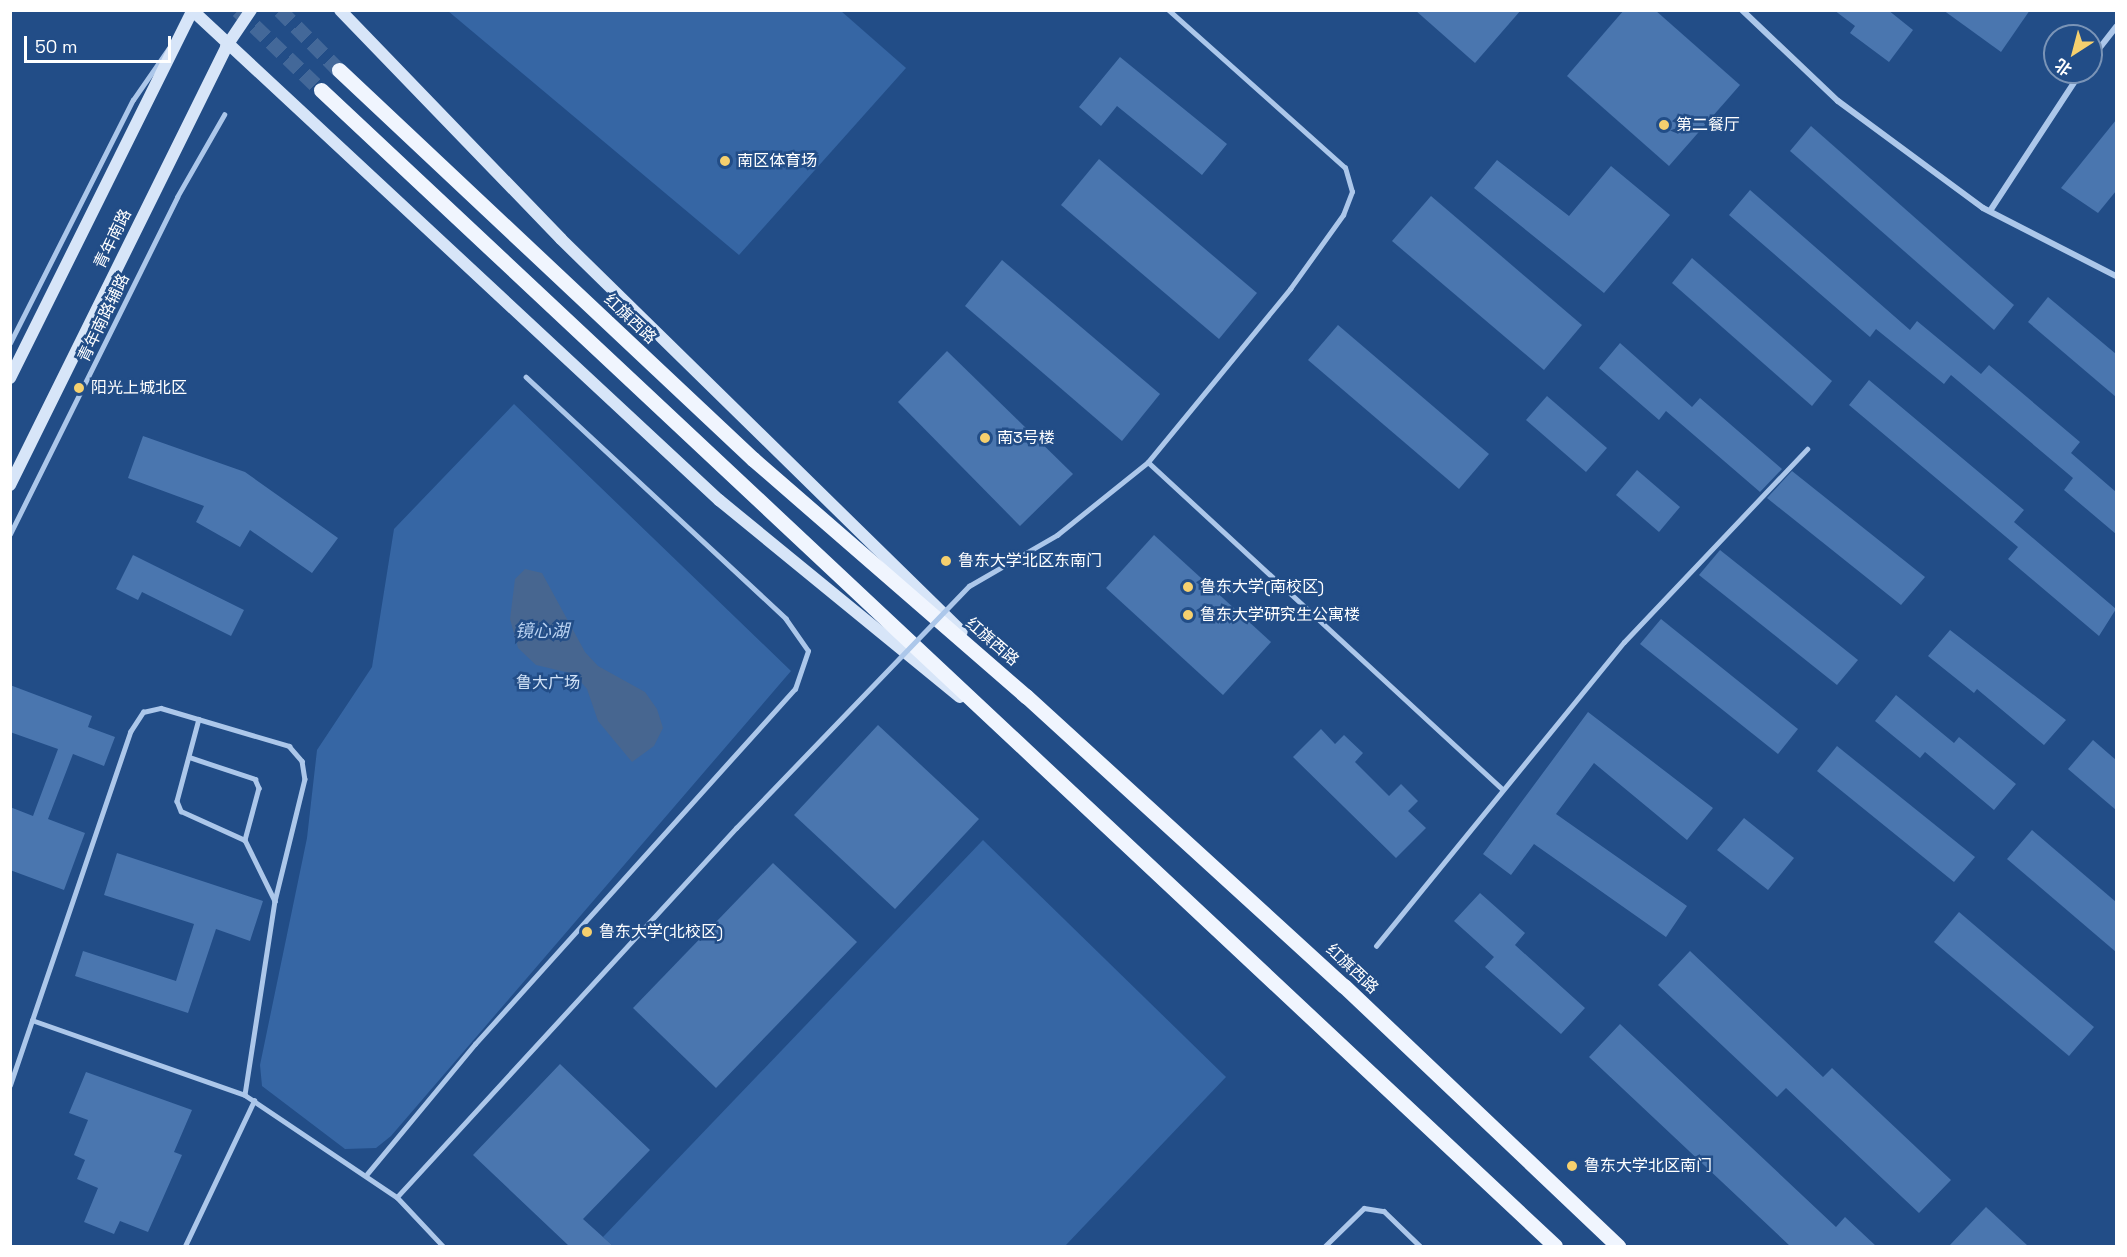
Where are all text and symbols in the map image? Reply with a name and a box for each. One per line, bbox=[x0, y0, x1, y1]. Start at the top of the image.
scale bar bbox=[27, 24, 174, 62]
north arrow bbox=[2043, 24, 2103, 84]
text: 50 m bbox=[35, 35, 77, 58]
text: 北 bbox=[2051, 54, 2076, 81]
place label: 第二餐厅 bbox=[1676, 115, 1740, 135]
marker: 第二餐厅 bbox=[1657, 118, 1671, 132]
place label: 南区体育场 bbox=[737, 151, 817, 171]
marker: 南区体育场 bbox=[718, 154, 732, 168]
street label: 青年南路 bbox=[90, 206, 136, 272]
street label: 青年南路辅路 bbox=[74, 271, 134, 365]
street label: 红旗西路 bbox=[600, 290, 660, 348]
place label: 阳光上城北区 bbox=[91, 378, 187, 398]
marker: 阳光上城北区 bbox=[72, 381, 86, 395]
place label: 南3号楼 bbox=[997, 428, 1055, 448]
marker: 南3号楼 bbox=[978, 431, 992, 445]
place label: 鲁东大学北区东南门 bbox=[958, 551, 1102, 571]
marker: 鲁东大学北区东南门 bbox=[939, 554, 953, 568]
place label: 鲁东大学(南校区) bbox=[1200, 577, 1324, 597]
marker: 鲁东大学(南校区) bbox=[1181, 580, 1195, 594]
place label: 鲁东大学研究生公寓楼 bbox=[1200, 605, 1360, 625]
marker: 鲁东大学研究生公寓楼 bbox=[1181, 608, 1195, 622]
street label: 红旗西路 bbox=[962, 614, 1022, 670]
water label: 镜心湖 bbox=[515, 620, 569, 642]
park label: 鲁大广场 bbox=[516, 673, 580, 693]
place label: 鲁东大学(北校区) bbox=[599, 922, 723, 942]
marker: 鲁东大学(北校区) bbox=[580, 925, 594, 939]
street label: 红旗西路 bbox=[1322, 940, 1382, 998]
place label: 鲁东大学北区南门 bbox=[1584, 1156, 1712, 1176]
marker: 鲁东大学北区南门 bbox=[1565, 1159, 1579, 1173]

